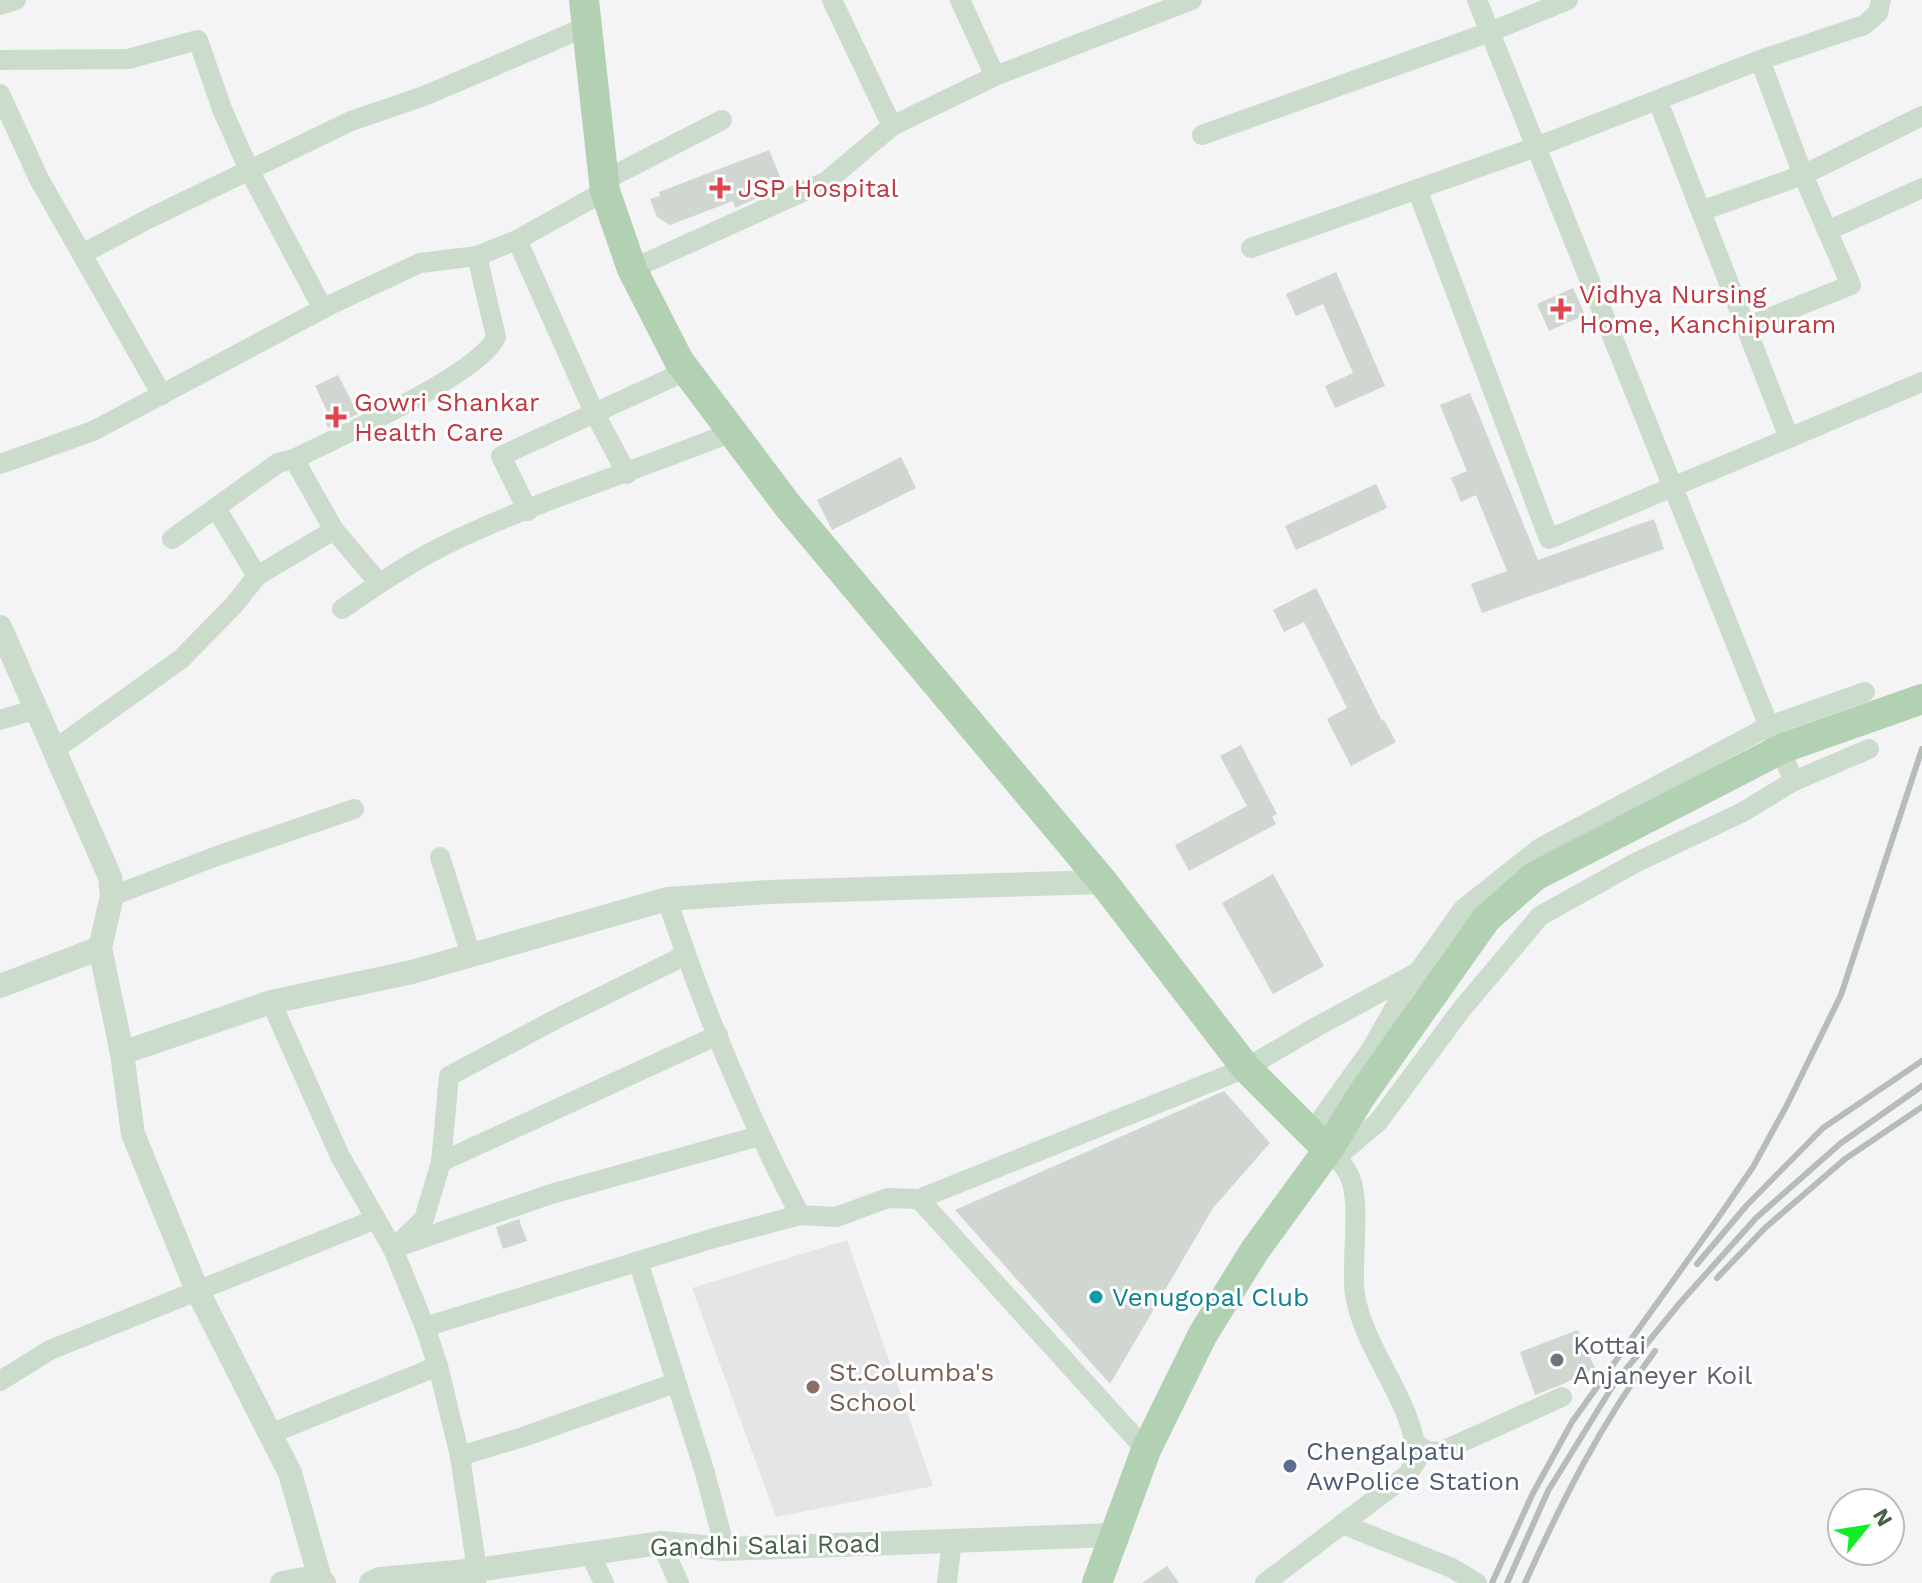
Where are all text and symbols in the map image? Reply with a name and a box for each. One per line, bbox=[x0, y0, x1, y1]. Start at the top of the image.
place label: JSP Hospital bbox=[738, 173, 899, 203]
marker: JSP Hospital bbox=[709, 177, 731, 199]
place label: Vidhya Nursing Home, Kanchipuram bbox=[1579, 279, 1836, 339]
marker: Vidhya Nursing Home, Kanchipuram bbox=[1550, 298, 1572, 320]
place label: Gowri Shankar Health Care bbox=[354, 387, 540, 447]
marker: Gowri Shankar Health Care bbox=[325, 406, 347, 428]
place label: Venugopal Club bbox=[1112, 1282, 1309, 1312]
marker: Venugopal Club bbox=[1087, 1288, 1105, 1306]
place label: Kottai Anjaneyer Koil bbox=[1573, 1330, 1752, 1390]
marker: Kottai Anjaneyer Koil bbox=[1548, 1351, 1566, 1369]
place label: St.Columba's School bbox=[829, 1357, 994, 1417]
marker: St.Columba's School bbox=[804, 1378, 822, 1396]
place label: Chengalpatu AwPolice Station bbox=[1306, 1436, 1520, 1496]
marker: Chengalpatu AwPolice Station bbox=[1281, 1457, 1299, 1475]
north arrow bbox=[1826, 1487, 1906, 1567]
text: N bbox=[1868, 1504, 1898, 1531]
street label: Gandhi Salai Road bbox=[649, 1528, 881, 1562]

